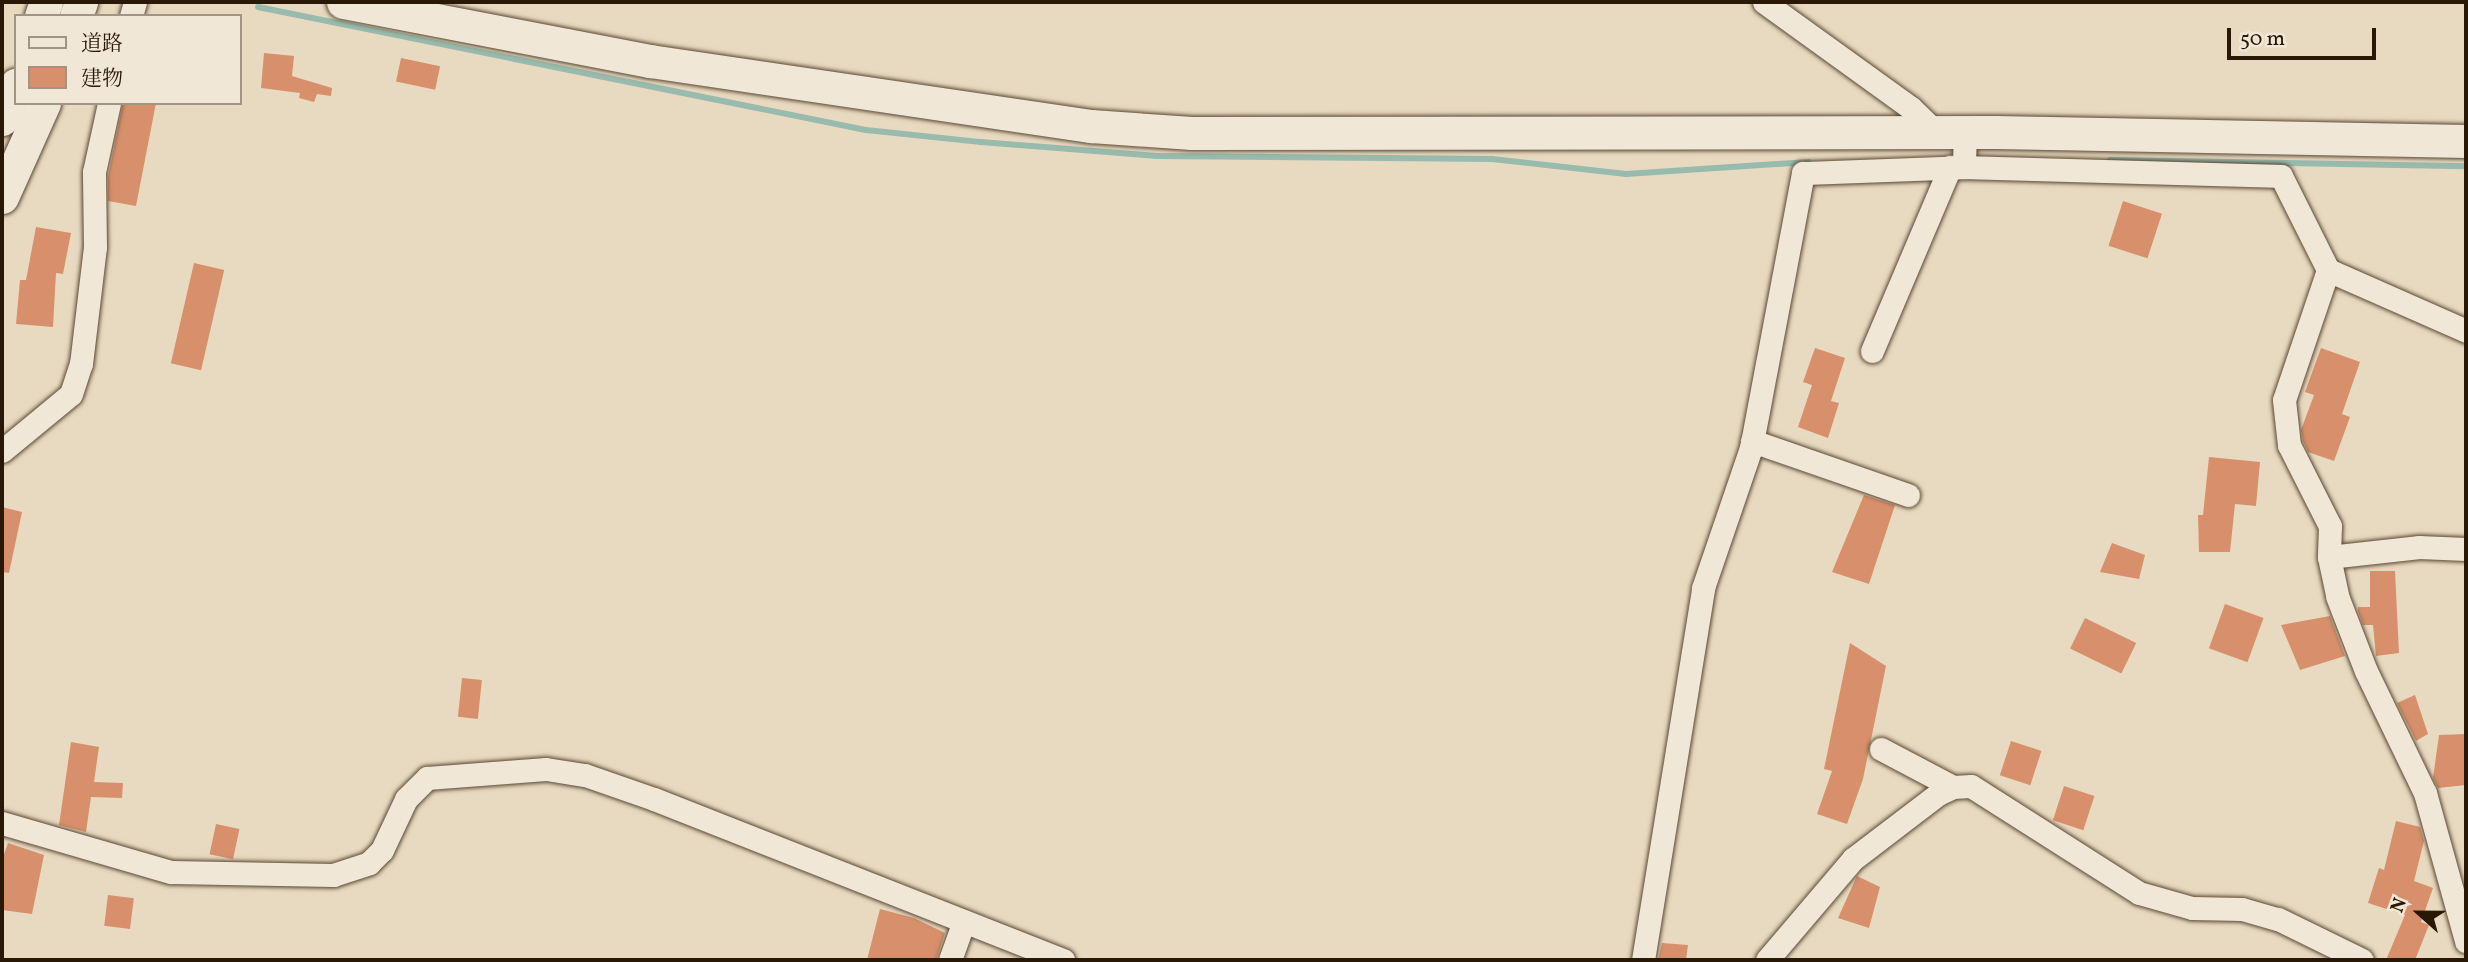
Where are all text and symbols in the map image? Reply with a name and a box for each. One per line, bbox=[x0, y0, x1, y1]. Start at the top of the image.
legend bbox=[14, 14, 242, 105]
scale bar bbox=[2230, 14, 2379, 58]
text: 50 m bbox=[2240, 25, 2285, 54]
text: 道路 bbox=[81, 30, 123, 59]
text: 建物 bbox=[81, 65, 123, 94]
north arrow bbox=[2384, 878, 2454, 948]
text: N bbox=[2385, 894, 2414, 917]

